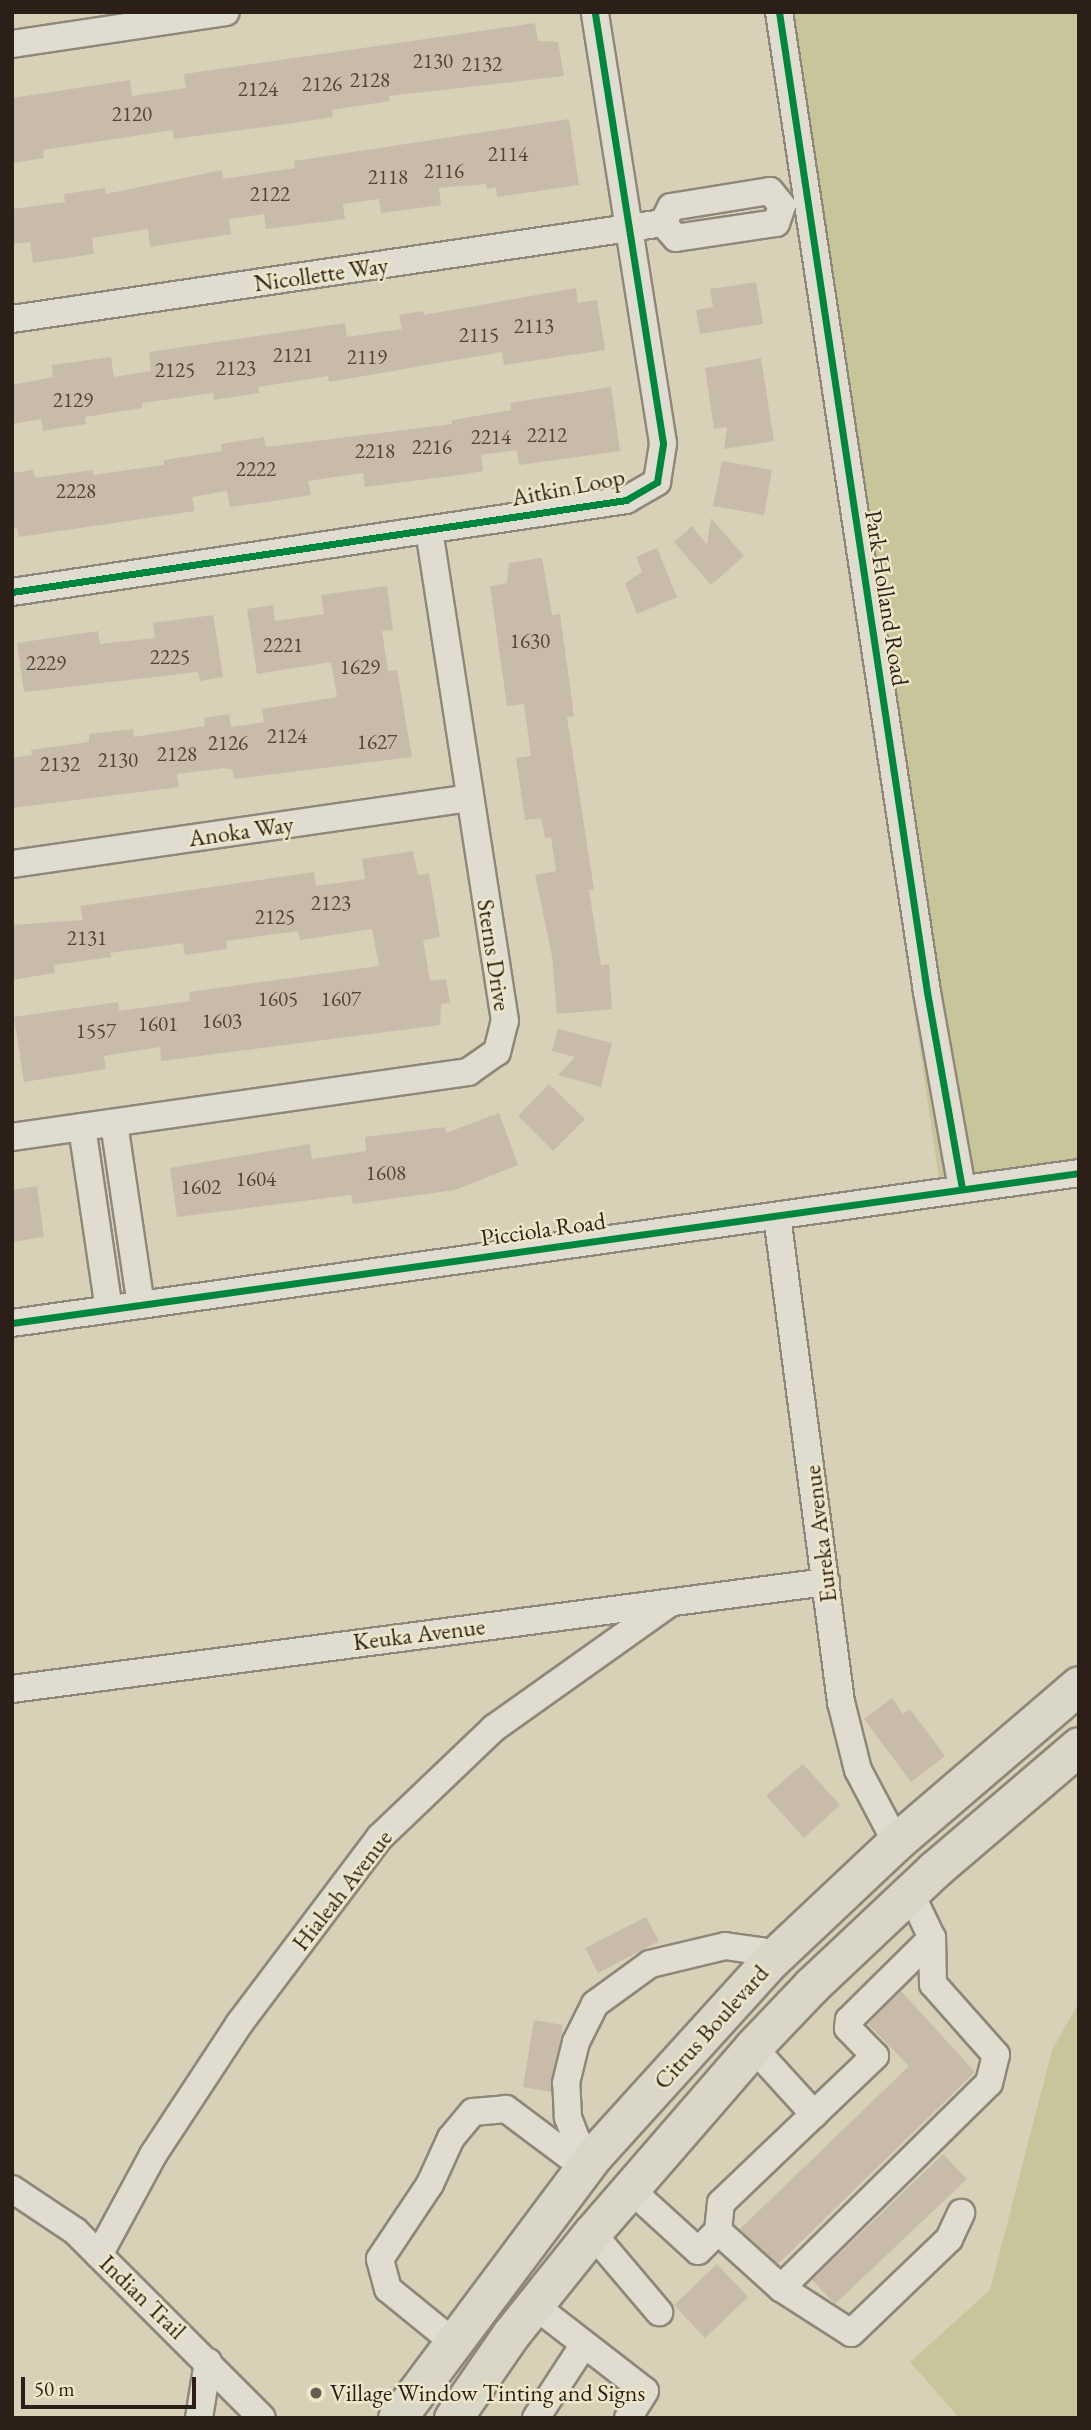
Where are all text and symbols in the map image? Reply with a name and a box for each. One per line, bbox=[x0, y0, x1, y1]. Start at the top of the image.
house number: 2130 bbox=[413, 48, 453, 74]
house number: 2132 bbox=[462, 51, 502, 77]
house number: 2128 bbox=[350, 67, 390, 93]
house number: 2126 bbox=[302, 71, 342, 97]
house number: 2124 bbox=[238, 76, 278, 102]
house number: 2120 bbox=[112, 101, 152, 127]
house number: 2114 bbox=[488, 141, 528, 167]
house number: 2116 bbox=[424, 158, 464, 184]
house number: 2118 bbox=[368, 164, 408, 190]
house number: 2122 bbox=[250, 181, 290, 207]
street label: Nicollette Way bbox=[252, 250, 390, 298]
house number: 2113 bbox=[514, 313, 554, 339]
house number: 2115 bbox=[459, 322, 499, 348]
house number: 2121 bbox=[273, 342, 313, 368]
house number: 2119 bbox=[347, 344, 387, 370]
house number: 2123 bbox=[216, 355, 256, 381]
house number: 2125 bbox=[155, 357, 195, 383]
house number: 2129 bbox=[53, 387, 93, 413]
house number: 2212 bbox=[527, 422, 567, 448]
house number: 2214 bbox=[471, 424, 511, 450]
house number: 2216 bbox=[412, 434, 452, 460]
house number: 2218 bbox=[355, 438, 395, 464]
house number: 2222 bbox=[236, 456, 276, 482]
street label: Aitkin Loop bbox=[509, 462, 627, 512]
house number: 2228 bbox=[56, 478, 96, 504]
street label: Park Holland Road bbox=[859, 508, 915, 688]
house number: 1630 bbox=[510, 628, 550, 654]
house number: 2221 bbox=[263, 632, 303, 658]
house number: 2225 bbox=[150, 644, 190, 670]
house number: 2229 bbox=[26, 650, 66, 676]
house number: 1629 bbox=[340, 654, 380, 680]
house number: 2124 bbox=[267, 723, 307, 749]
house number: 1627 bbox=[357, 729, 397, 755]
house number: 2126 bbox=[208, 730, 248, 756]
house number: 2128 bbox=[157, 741, 197, 767]
house number: 2130 bbox=[98, 747, 138, 773]
house number: 2132 bbox=[40, 751, 80, 777]
street label: Anoka Way bbox=[187, 809, 295, 853]
house number: 2123 bbox=[311, 890, 351, 916]
street label: Sterns Drive bbox=[471, 897, 517, 1013]
house number: 2125 bbox=[255, 904, 295, 930]
house number: 2131 bbox=[67, 925, 107, 951]
house number: 1605 bbox=[258, 986, 298, 1012]
house number: 1607 bbox=[321, 986, 361, 1012]
house number: 1603 bbox=[202, 1008, 242, 1034]
house number: 1601 bbox=[138, 1011, 178, 1037]
house number: 1557 bbox=[76, 1018, 116, 1044]
house number: 1608 bbox=[366, 1160, 406, 1186]
house number: 1604 bbox=[236, 1166, 276, 1192]
house number: 1602 bbox=[181, 1174, 221, 1200]
street label: Picciola Road bbox=[479, 1206, 607, 1252]
street label: Eureka Avenue bbox=[797, 1464, 843, 1604]
street label: Keuka Avenue bbox=[351, 1612, 487, 1656]
street label: Hialeah Avenue bbox=[286, 1824, 398, 1956]
street label: Citrus Boulevard bbox=[648, 1959, 774, 2095]
street label: Indian Trail bbox=[94, 2249, 192, 2345]
scale bar bbox=[24, 2364, 200, 2408]
text: 50 m bbox=[34, 2375, 75, 2402]
place label: Village Window Tinting and Signs bbox=[330, 2379, 645, 2407]
marker: Village Window Tinting and Signs bbox=[308, 2385, 324, 2401]

